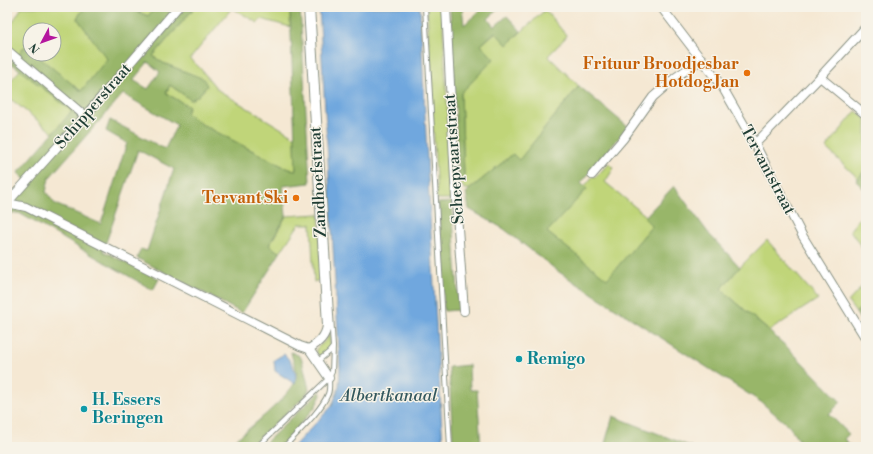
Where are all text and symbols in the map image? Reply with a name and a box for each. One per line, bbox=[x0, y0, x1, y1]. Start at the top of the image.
north arrow bbox=[22, 22, 62, 62]
text: N bbox=[27, 40, 43, 56]
place label: Frituur Broodjesbar Hotdog Jan bbox=[583, 54, 739, 92]
street label: Schipperstraat bbox=[50, 59, 136, 153]
marker: Frituur Broodjesbar Hotdog Jan bbox=[742, 68, 752, 78]
street label: Scheepvaartstraat bbox=[439, 93, 469, 225]
street label: Tervantstraat bbox=[736, 122, 800, 218]
street label: Zandhoefstraat bbox=[305, 126, 331, 238]
place label: Tervant Ski bbox=[202, 188, 288, 208]
marker: Tervant Ski bbox=[291, 193, 301, 203]
place label: Remigo bbox=[527, 349, 585, 369]
marker: Remigo bbox=[514, 354, 524, 364]
water label: Albertkanaal bbox=[338, 385, 438, 407]
place label: H. Essers Beringen bbox=[92, 390, 164, 428]
marker: H. Essers Beringen bbox=[79, 404, 89, 414]

